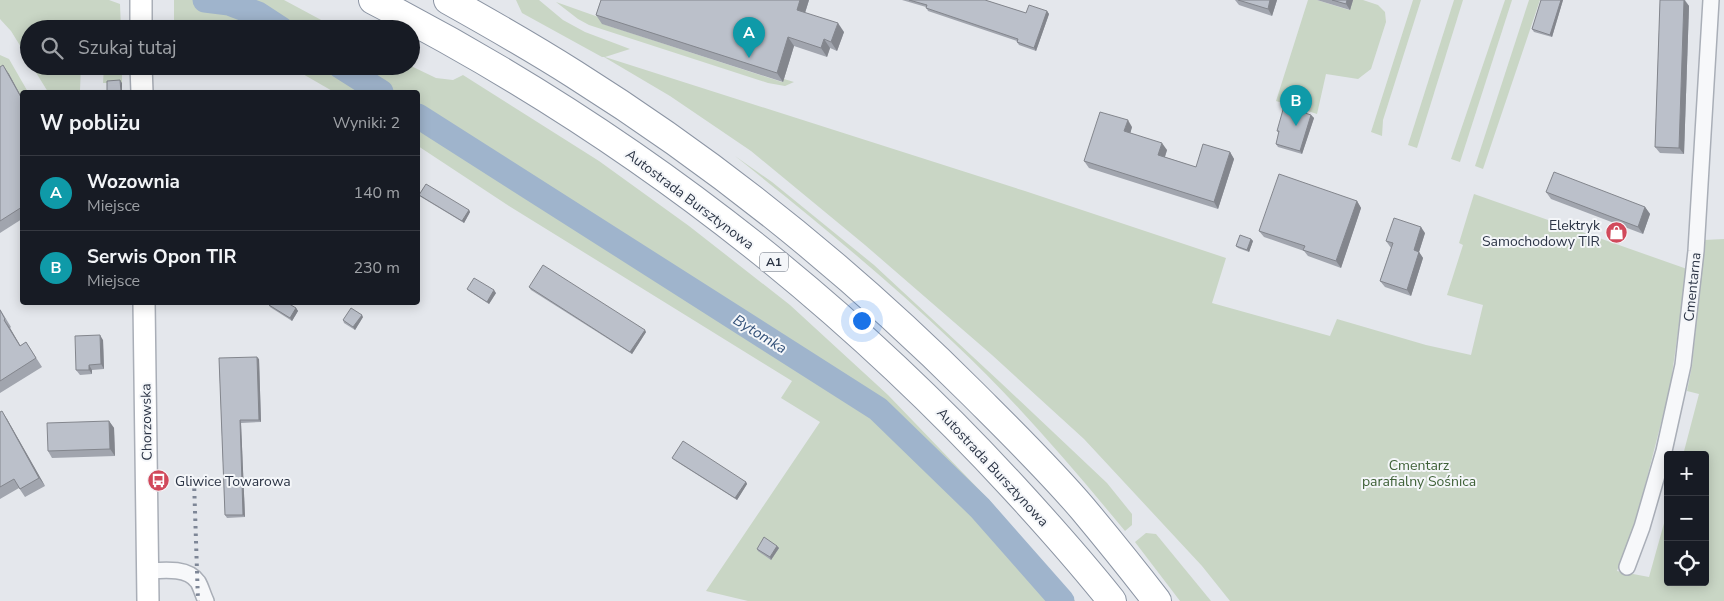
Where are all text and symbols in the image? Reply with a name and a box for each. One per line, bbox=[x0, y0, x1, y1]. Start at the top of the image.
pin: A bbox=[733, 17, 765, 58]
search box bbox=[20, 20, 420, 75]
icon: search bbox=[38, 34, 66, 62]
text: Szukaj tutaj bbox=[78, 35, 177, 61]
pin: B bbox=[1280, 85, 1312, 126]
text: W pobliżu bbox=[40, 109, 141, 137]
text: Wyniki: 2 bbox=[333, 112, 400, 134]
street label: Autostrada Bursztynowa bbox=[622, 145, 758, 254]
text: Wozownia bbox=[87, 169, 180, 195]
text: A bbox=[50, 182, 62, 204]
text: 140 m bbox=[353, 182, 400, 204]
text: Miejsce bbox=[87, 195, 140, 217]
place label: Elektryk Samochodowy TIR bbox=[1482, 216, 1601, 251]
shop icon: Elektryk Samochodowy TIR bbox=[1604, 221, 1628, 245]
text: Serwis Opon TIR bbox=[87, 244, 236, 270]
street label: Cmentarna bbox=[1679, 251, 1706, 323]
road number: A1 bbox=[760, 252, 788, 272]
text: B bbox=[50, 257, 62, 279]
text: 230 m bbox=[353, 257, 400, 279]
text: Miejsce bbox=[87, 270, 140, 292]
your location bbox=[849, 308, 875, 334]
water label: Bytomka bbox=[729, 310, 791, 358]
street label: Chorzowska bbox=[136, 383, 157, 461]
street label: Autostrada Bursztynowa bbox=[932, 404, 1053, 531]
map controls bbox=[1664, 451, 1709, 586]
button: + bbox=[1664, 451, 1709, 496]
park label: Cmentarz parafialny Sośnica bbox=[1362, 456, 1476, 491]
bus stop icon: Gliwice Towarowa bbox=[147, 469, 171, 493]
place label: Gliwice Towarowa bbox=[175, 472, 291, 491]
button: − bbox=[1664, 496, 1709, 541]
button: locate bbox=[1664, 541, 1709, 586]

